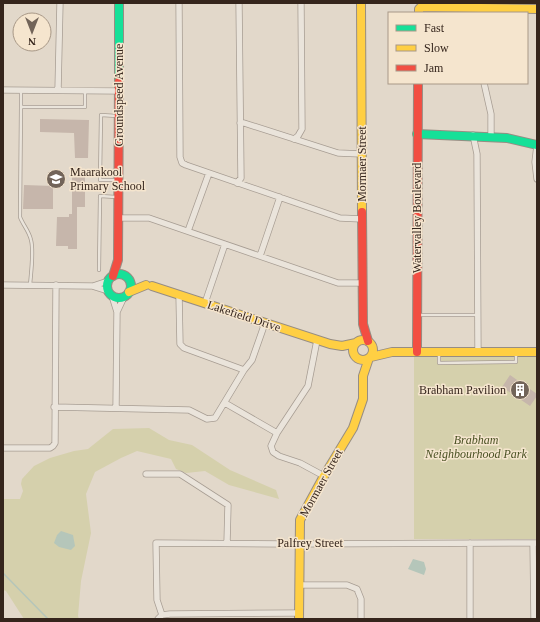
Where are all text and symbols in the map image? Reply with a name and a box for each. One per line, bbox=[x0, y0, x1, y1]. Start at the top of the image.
north arrow bbox=[12, 12, 52, 52]
legend bbox=[388, 12, 528, 84]
text: Fast bbox=[424, 21, 445, 35]
text: N bbox=[28, 36, 36, 48]
text: Slow bbox=[424, 41, 449, 55]
street label: Groundspeed Avenue bbox=[112, 44, 126, 146]
text: Jam bbox=[424, 61, 444, 75]
street label: Mormaer Street bbox=[355, 126, 369, 202]
street label: Watervalley Boulevard bbox=[410, 163, 424, 273]
place label: Maarakool Primary School bbox=[70, 165, 146, 193]
school or university icon: Maarakool Primary School bbox=[45, 168, 67, 190]
street label: Lakefield Drive bbox=[206, 298, 282, 334]
building icon: Brabham Pavilion bbox=[509, 379, 531, 401]
place label: Brabham Pavilion bbox=[419, 383, 506, 397]
park label: Brabham Neighbourhood Park bbox=[424, 433, 527, 461]
street label: Mormaer Street bbox=[297, 446, 346, 519]
street label: Palfrey Street bbox=[277, 536, 343, 550]

